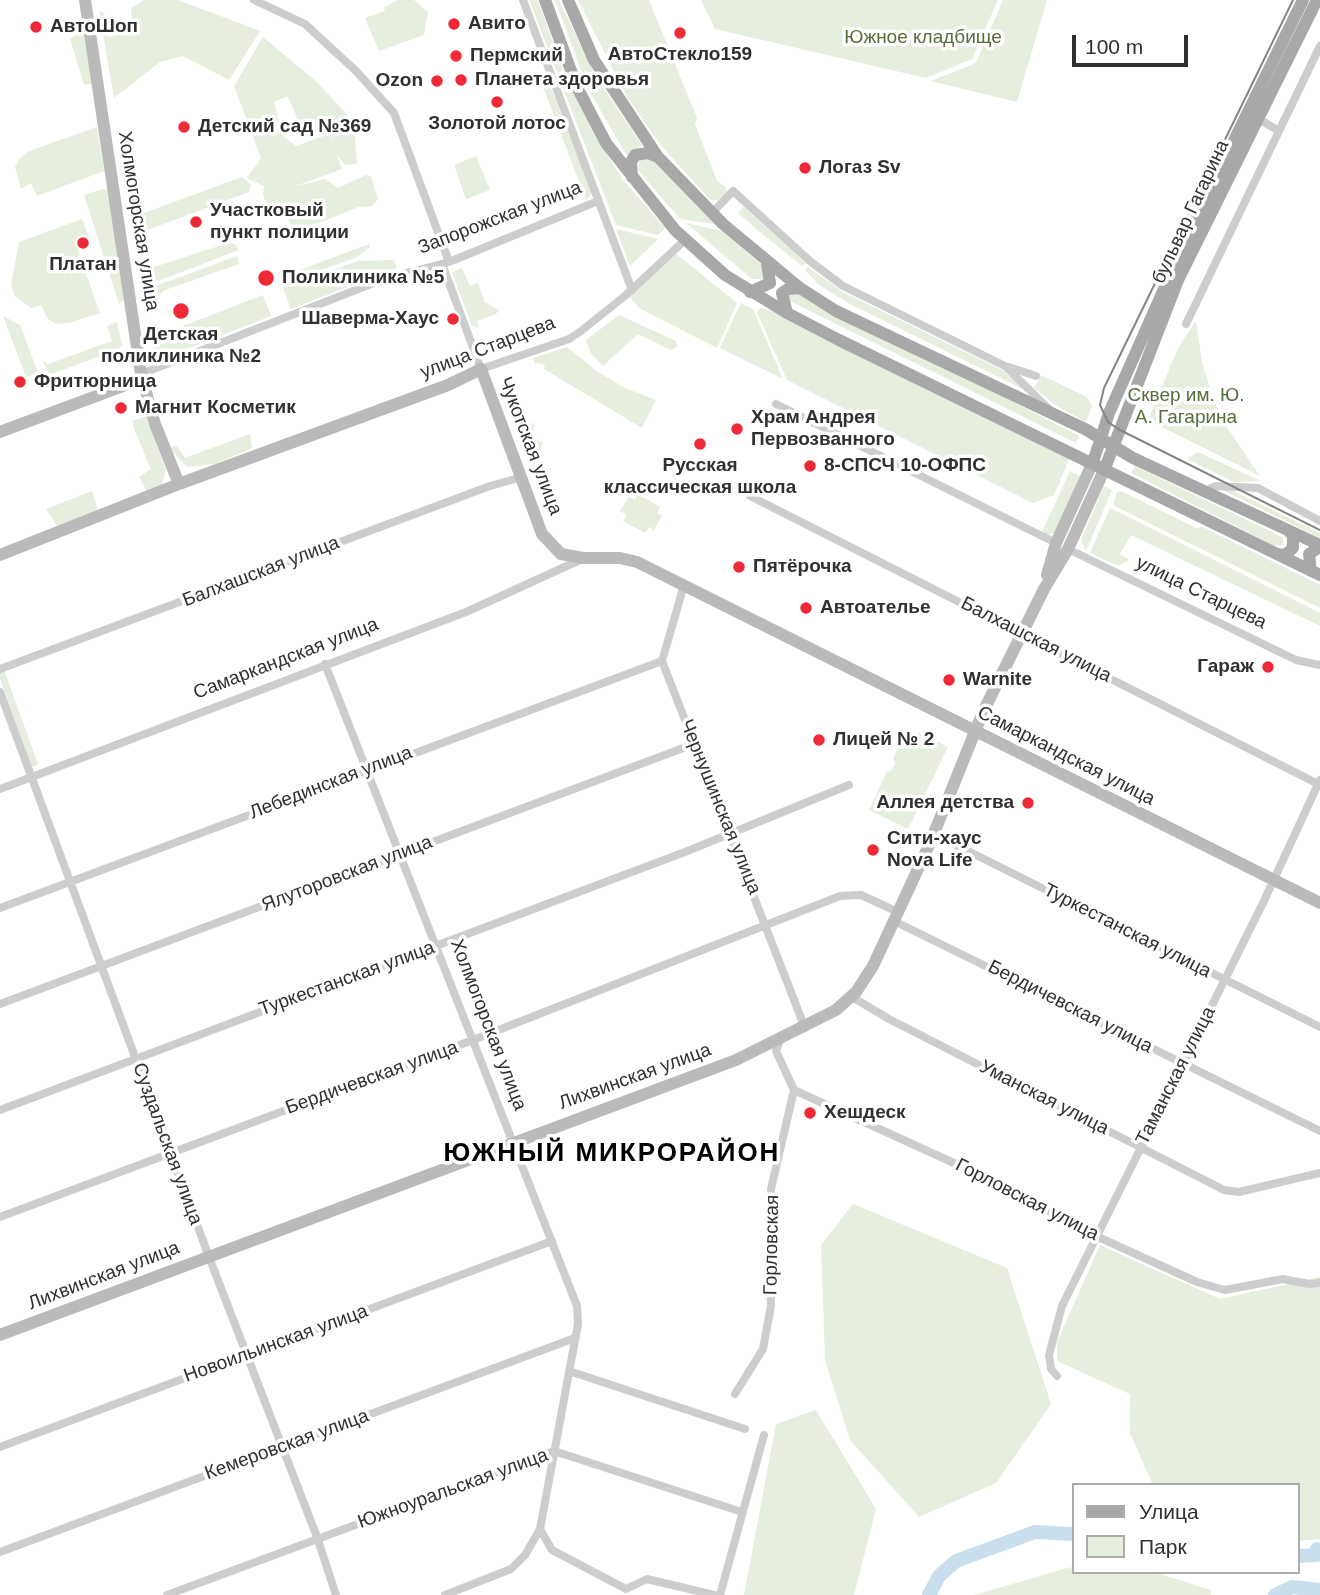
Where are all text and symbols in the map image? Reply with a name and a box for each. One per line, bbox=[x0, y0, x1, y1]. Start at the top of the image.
place label: Авито bbox=[468, 13, 526, 35]
place label: АвтоШоп bbox=[50, 16, 138, 38]
marker: Авито bbox=[446, 16, 462, 32]
marker: АвтоШоп bbox=[28, 19, 44, 35]
scale bar bbox=[1075, 21, 1190, 65]
marker: АвтоСтекло159 bbox=[672, 25, 688, 41]
park label: Южное кладбище bbox=[844, 27, 1002, 49]
text: 100 m bbox=[1085, 35, 1143, 58]
place label: АвтоСтекло159 bbox=[608, 44, 752, 66]
place label: Пермский bbox=[470, 45, 563, 67]
marker: Пермский bbox=[448, 48, 464, 64]
place label: Планета здоровья bbox=[475, 69, 649, 91]
place label: Ozon bbox=[376, 70, 423, 92]
marker: Планета здоровья bbox=[453, 72, 469, 88]
marker: Ozon bbox=[429, 73, 445, 89]
marker: Золотой лотос bbox=[489, 94, 505, 110]
place label: Золотой лотос bbox=[428, 113, 566, 135]
place label: Детский сад №369 bbox=[198, 116, 371, 138]
marker: Детский сад №369 bbox=[176, 119, 192, 135]
street label: Холмогорская улица bbox=[113, 130, 163, 312]
street label: бульвар Гагарина bbox=[1148, 137, 1234, 287]
place label: Логаз Sv bbox=[819, 157, 901, 179]
marker: Логаз Sv bbox=[797, 160, 813, 176]
street label: Запорожская улица bbox=[415, 176, 585, 260]
place label: Участковый пункт полиции bbox=[210, 200, 349, 244]
marker: Участковый пункт полиции bbox=[188, 214, 204, 230]
marker: Платан bbox=[75, 235, 91, 251]
place label: Платан bbox=[49, 254, 117, 276]
place label: Поликлиника №5 bbox=[282, 267, 444, 289]
marker: Поликлиника №5 bbox=[256, 268, 276, 288]
marker: Детская поликлиника №2 bbox=[171, 301, 191, 321]
place label: Шаверма-Хаус bbox=[301, 308, 439, 330]
marker: Шаверма-Хаус bbox=[445, 311, 461, 327]
street label: улица Старцева bbox=[417, 312, 559, 384]
place label: Детская поликлиника №2 bbox=[101, 324, 261, 368]
place label: Фритюрница bbox=[34, 371, 156, 393]
marker: Фритюрница bbox=[12, 374, 28, 390]
street label: Чукотская улица bbox=[493, 374, 567, 518]
park label: Сквер им. Ю. А. Гагарина bbox=[1127, 385, 1245, 429]
place label: Магнит Косметик bbox=[135, 397, 296, 419]
marker: Магнит Косметик bbox=[113, 400, 129, 416]
place label: Храм Андрея Первозванного bbox=[751, 407, 895, 451]
marker: Храм Андрея Первозванного bbox=[729, 421, 745, 437]
marker: Русская классическая школа bbox=[692, 436, 708, 452]
place label: Русская классическая школа bbox=[604, 455, 796, 499]
place label: 8-СПСЧ 10-ОФПС bbox=[824, 455, 986, 477]
marker: 8-СПСЧ 10-ОФПС bbox=[802, 458, 818, 474]
street label: Балхашская улица bbox=[180, 532, 342, 612]
street label: улица Старцева bbox=[1132, 552, 1270, 634]
place label: Пятёрочка bbox=[753, 556, 851, 578]
marker: Пятёрочка bbox=[731, 559, 747, 575]
street label: Балхашская улица bbox=[957, 592, 1115, 688]
place label: Автоателье bbox=[820, 597, 931, 619]
marker: Автоателье bbox=[798, 600, 814, 616]
street label: Самаркандская улица bbox=[190, 613, 382, 705]
place label: Гараж bbox=[1197, 656, 1254, 678]
marker: Гараж bbox=[1260, 659, 1276, 675]
place label: Warnite bbox=[963, 669, 1032, 691]
marker: Warnite bbox=[941, 672, 957, 688]
street label: Самаркандская улица bbox=[973, 701, 1159, 811]
street label: Чернушинская улица bbox=[674, 716, 766, 898]
place label: Лицей № 2 bbox=[833, 729, 934, 751]
marker: Лицей № 2 bbox=[811, 732, 827, 748]
street label: Лебединская улица bbox=[246, 741, 416, 825]
place label: Аллея детства bbox=[876, 792, 1014, 814]
marker: Аллея детства bbox=[1020, 795, 1036, 811]
place label: Сити-хаус Nova Life bbox=[887, 828, 982, 872]
street label: Ялуторовская улица bbox=[258, 831, 436, 917]
marker: Сити-хаус Nova Life bbox=[865, 842, 881, 858]
street label: Туркестанская улица bbox=[1039, 879, 1215, 983]
street label: Холмогорская улица bbox=[445, 936, 531, 1114]
street label: Туркестанская улица bbox=[256, 937, 438, 1021]
street label: Бердичевская улица bbox=[984, 956, 1156, 1058]
street label: Таманская улица bbox=[1131, 1003, 1221, 1149]
street label: Бердичевская улица bbox=[283, 1036, 461, 1120]
street label: Лихвинская улица bbox=[556, 1039, 714, 1115]
street label: Уманская улица bbox=[976, 1056, 1112, 1140]
street label: Суздальская улица bbox=[127, 1060, 207, 1228]
place label: Хешдеск bbox=[824, 1102, 906, 1124]
marker: Хешдеск bbox=[802, 1105, 818, 1121]
district label: ЮЖНЫЙ МИКРОРАЙОН bbox=[446, 1138, 778, 1170]
street label: Горловская улица bbox=[952, 1154, 1102, 1246]
street label: Горловская bbox=[760, 1195, 784, 1295]
street label: Лихвинская улица bbox=[25, 1237, 183, 1315]
street label: Новоильинская улица bbox=[181, 1300, 371, 1388]
street label: Кемеровская улица bbox=[202, 1405, 372, 1485]
street label: Южноуральская улица bbox=[355, 1444, 551, 1534]
legend bbox=[1072, 1483, 1299, 1574]
text: Улица bbox=[1139, 1500, 1199, 1523]
text: Парк bbox=[1139, 1535, 1187, 1558]

